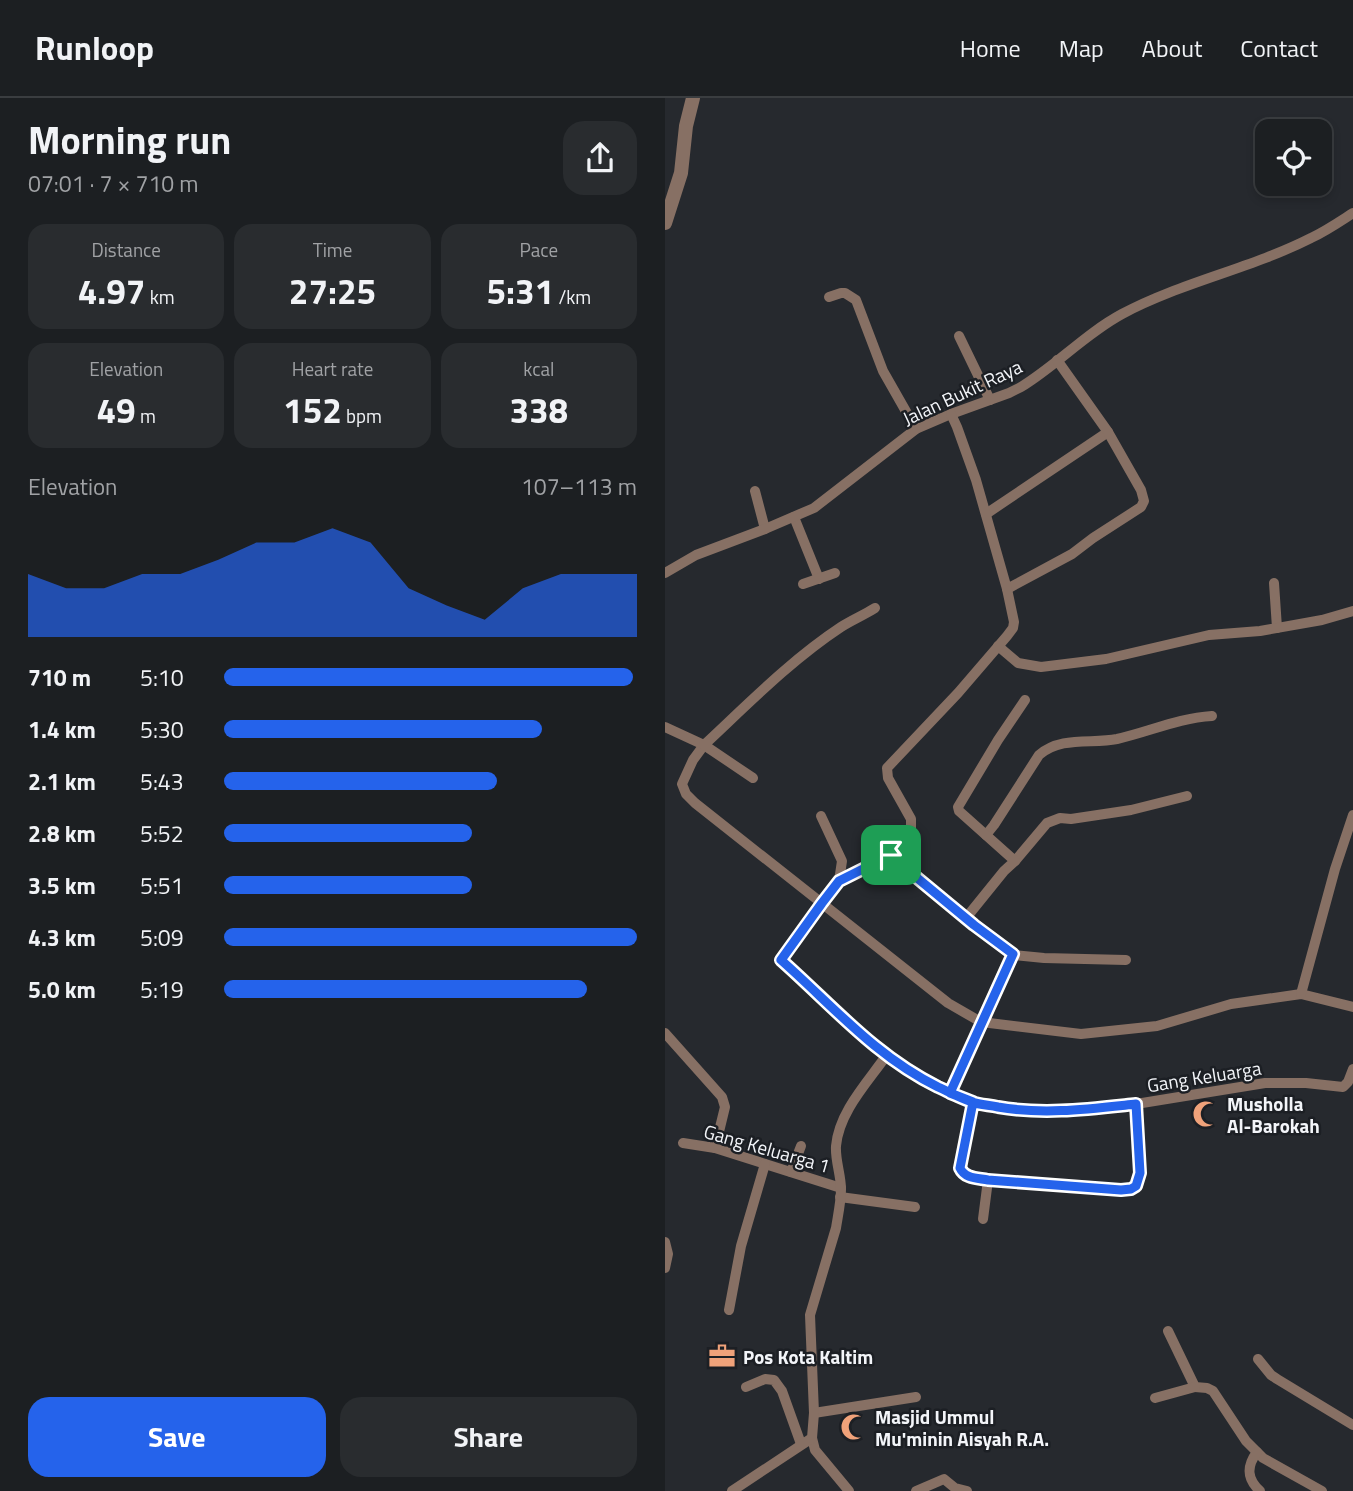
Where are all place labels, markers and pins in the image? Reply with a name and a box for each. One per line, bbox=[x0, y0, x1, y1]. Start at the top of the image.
pin bbox=[861, 825, 921, 885]
place label: Musholla Al-Barokah bbox=[1227, 1089, 1320, 1140]
mosque icon: Musholla Al-Barokah bbox=[1191, 1099, 1221, 1129]
office icon: Pos Kota Kaltim bbox=[707, 1341, 737, 1371]
place label: Pos Kota Kaltim bbox=[743, 1342, 873, 1371]
place label: Masjid Ummul Mu'minin Aisyah R.A. bbox=[875, 1402, 1049, 1453]
mosque icon: Masjid Ummul Mu'minin Aisyah R.A. bbox=[839, 1412, 869, 1442]

